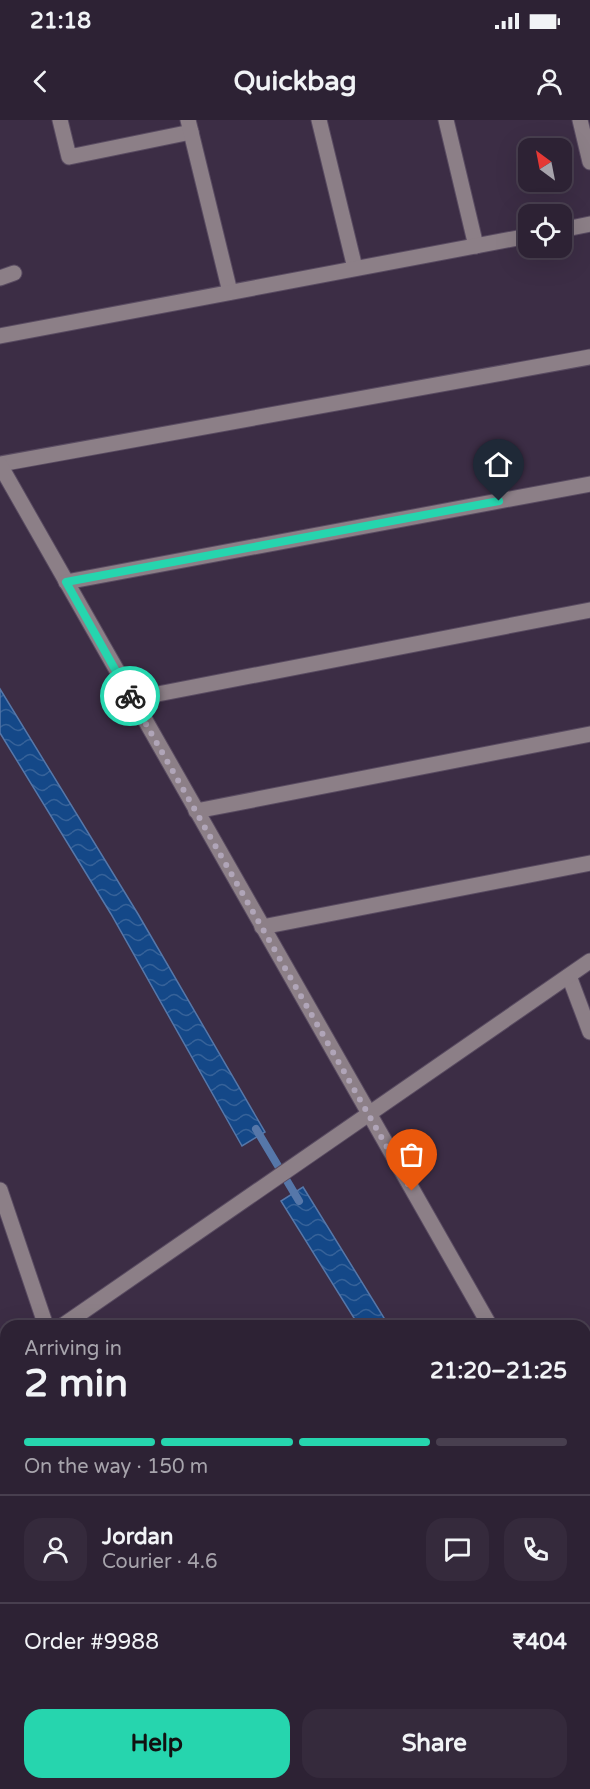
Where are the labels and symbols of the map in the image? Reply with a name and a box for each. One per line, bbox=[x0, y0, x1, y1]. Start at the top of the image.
north arrow bbox=[518, 138, 572, 192]
pin bbox=[473, 439, 524, 501]
courier bbox=[100, 666, 160, 726]
pin bbox=[386, 1129, 437, 1191]

